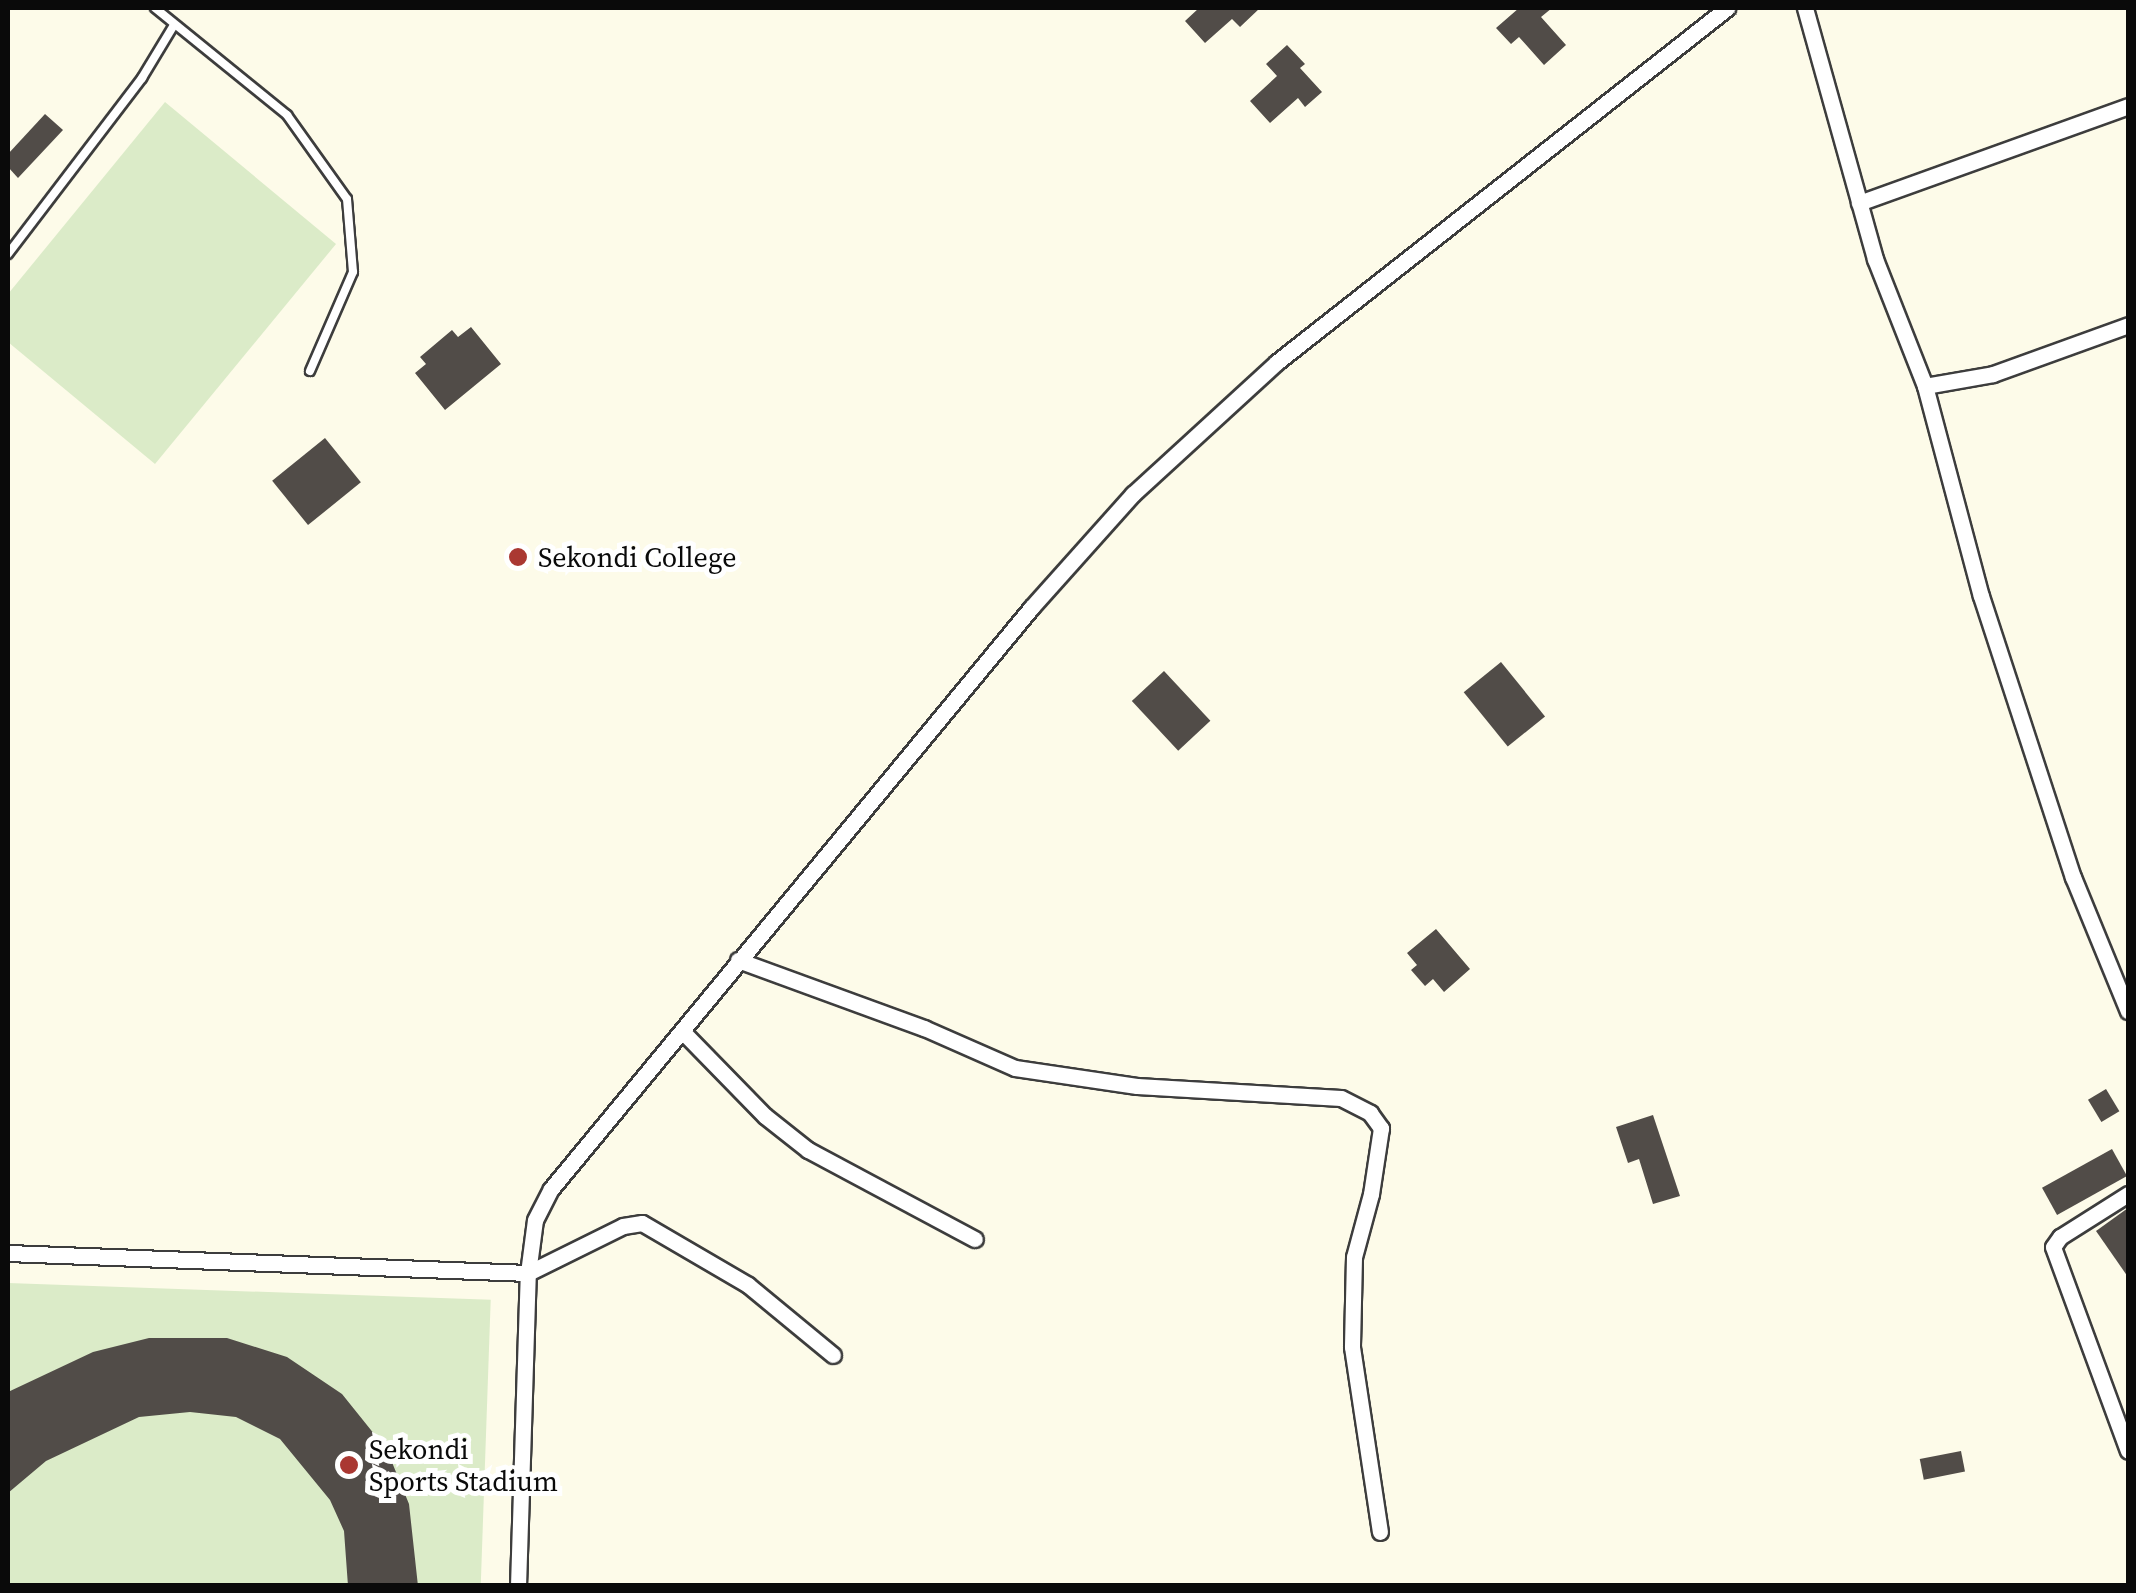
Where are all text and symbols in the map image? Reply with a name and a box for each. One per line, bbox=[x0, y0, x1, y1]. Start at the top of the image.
place label: Sekondi College bbox=[538, 540, 736, 574]
marker: Sekondi College bbox=[507, 546, 529, 568]
place label: Sekondi Sports Stadium bbox=[369, 1432, 558, 1498]
marker: Sekondi Sports Stadium bbox=[338, 1454, 360, 1476]

